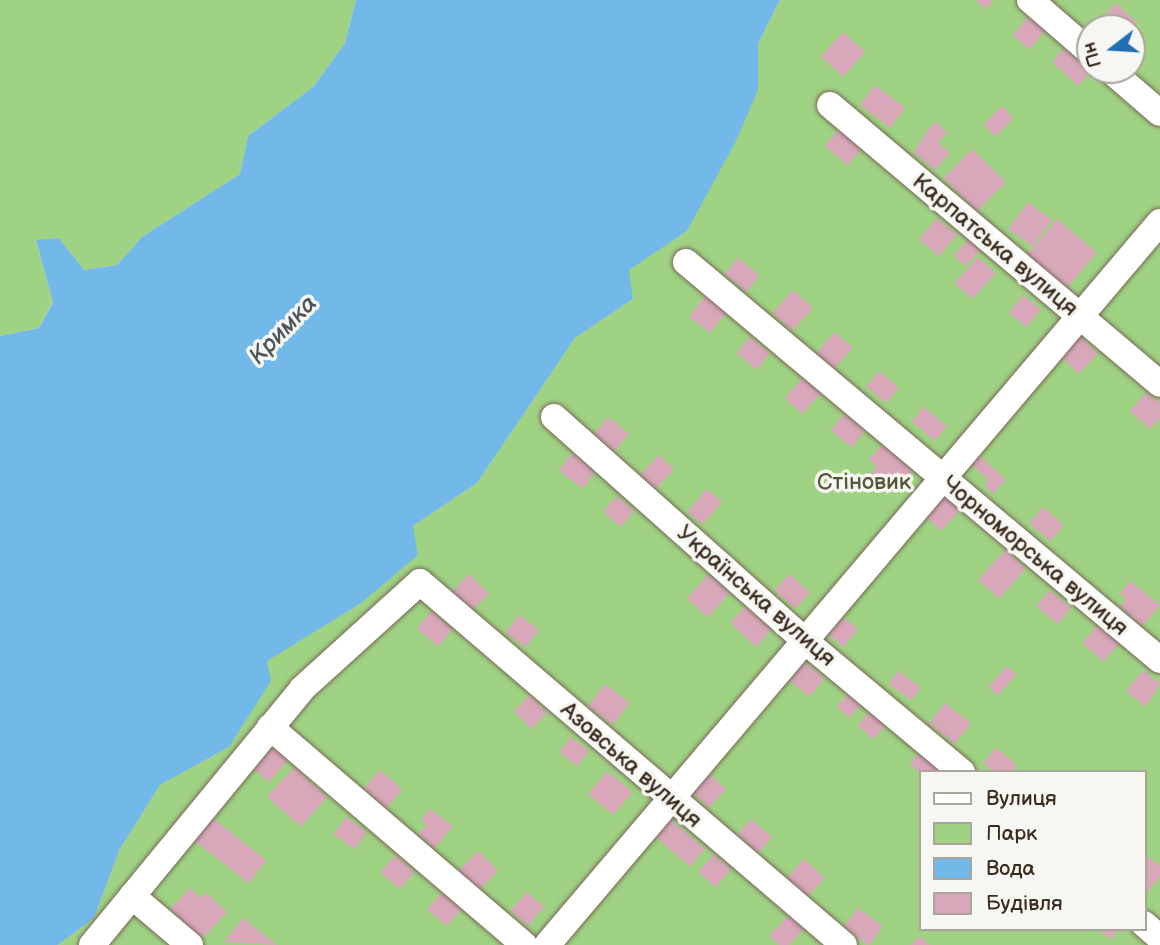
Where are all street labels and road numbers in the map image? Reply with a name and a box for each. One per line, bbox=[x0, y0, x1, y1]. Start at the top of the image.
street label: Карпатська вулиця bbox=[907, 168, 1083, 322]
street label: Чорноморська вулиця bbox=[936, 470, 1134, 642]
street label: Українська вулиця bbox=[671, 520, 841, 672]
street label: Азовська вулиця bbox=[555, 696, 707, 834]

